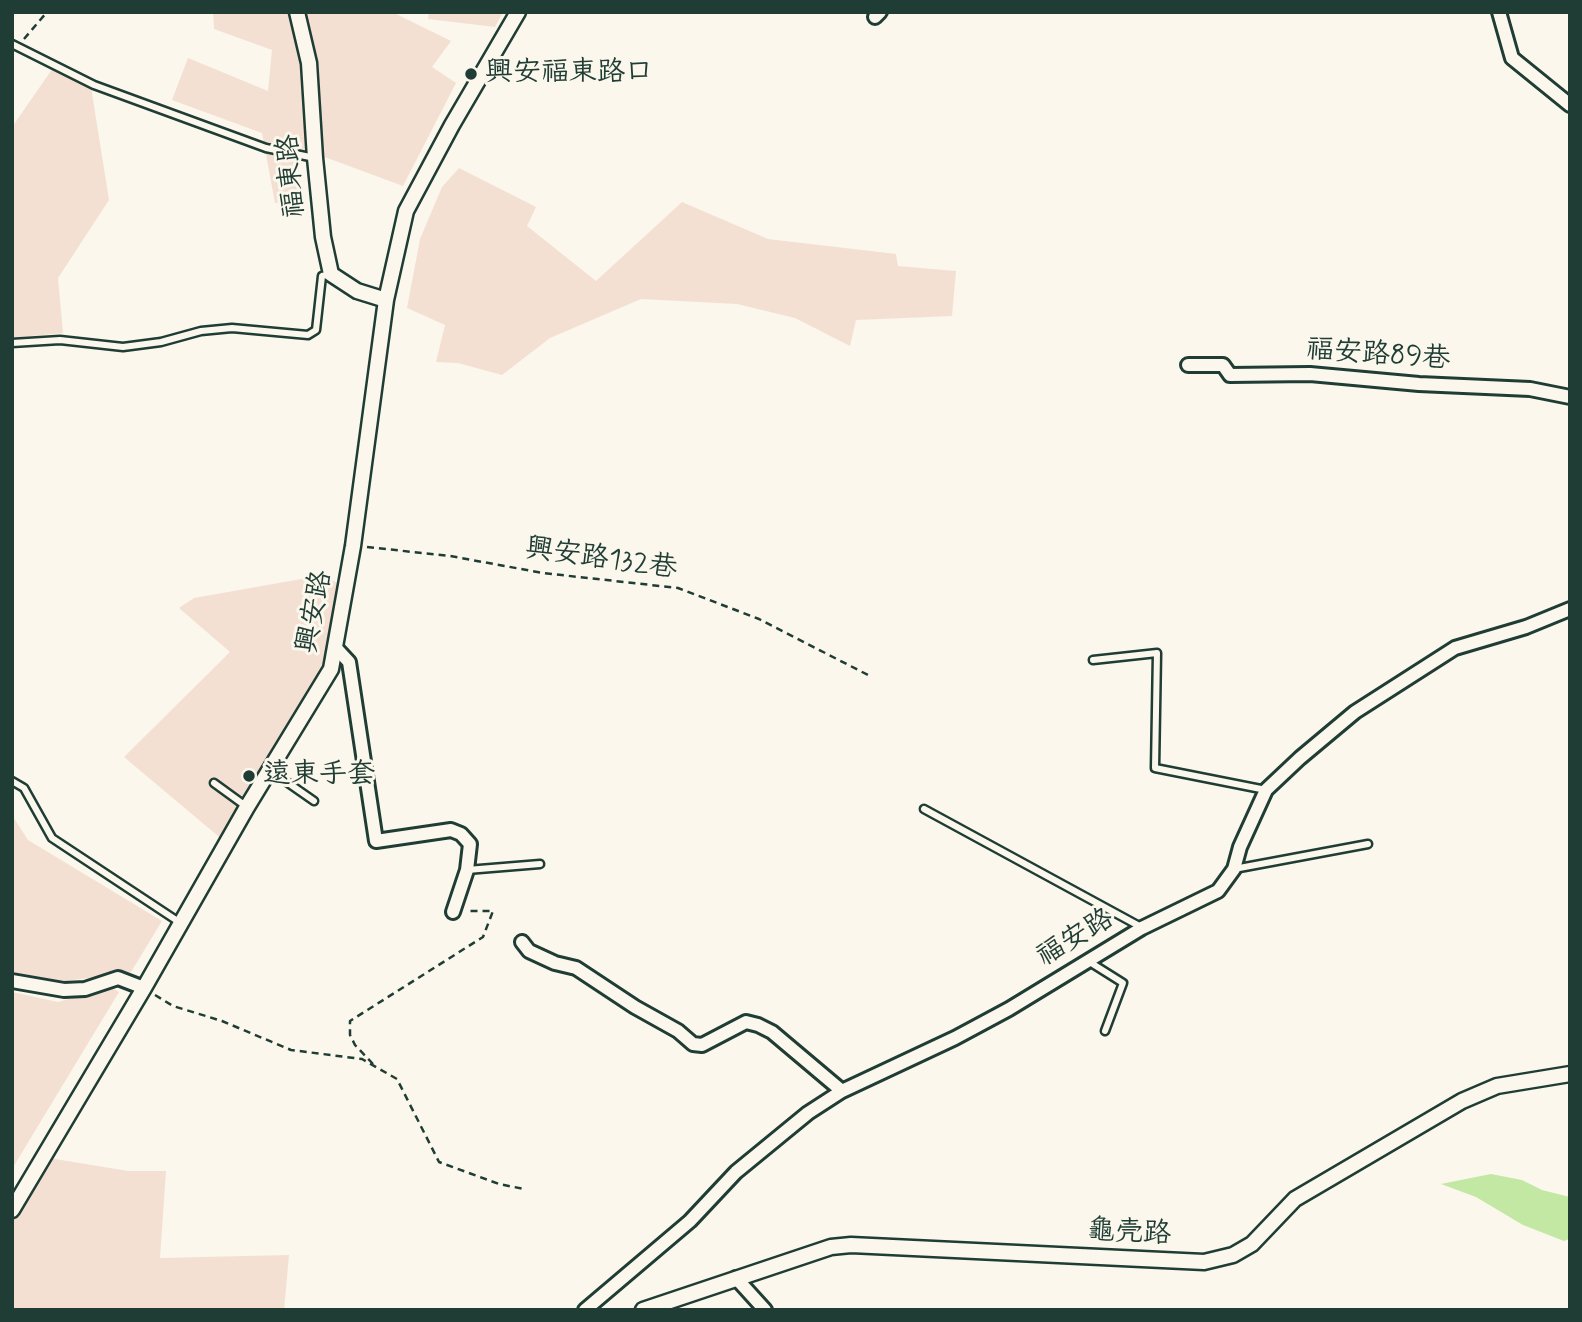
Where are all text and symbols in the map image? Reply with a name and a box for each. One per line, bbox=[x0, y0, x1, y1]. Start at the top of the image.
place label: 興安福東路口 bbox=[485, 57, 653, 91]
marker: 興安福東路口 bbox=[463, 66, 479, 82]
street label: 福東路 bbox=[273, 133, 313, 219]
street label: 福安路89巷 bbox=[1305, 334, 1451, 378]
street label: 興安路132巷 bbox=[523, 533, 679, 587]
street label: 興安路 bbox=[291, 568, 341, 656]
place label: 遠東手套 bbox=[263, 759, 375, 793]
marker: 遠東手套 bbox=[241, 768, 257, 784]
street label: 福安路 bbox=[1031, 903, 1121, 975]
street label: 龜壳路 bbox=[1086, 1215, 1172, 1253]

